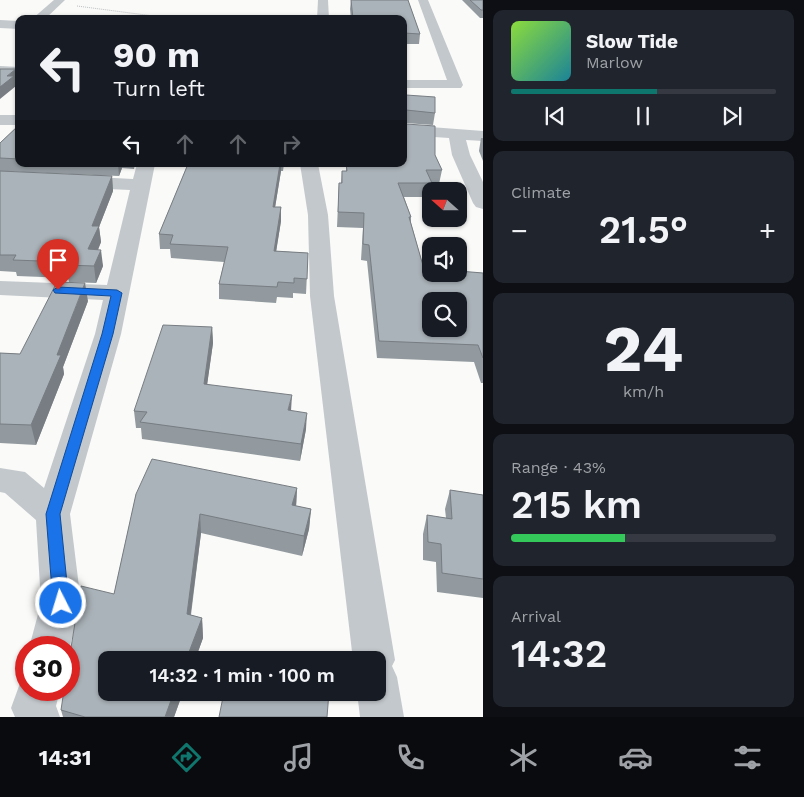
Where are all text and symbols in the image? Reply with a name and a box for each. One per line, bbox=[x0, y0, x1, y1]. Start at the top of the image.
text: Slow Tide bbox=[586, 30, 678, 53]
text: 90 m bbox=[113, 34, 200, 76]
icon: left bbox=[30, 35, 95, 100]
text: Marlow bbox=[586, 53, 643, 72]
text: Turn left bbox=[113, 76, 205, 101]
icon: previous bbox=[541, 102, 569, 130]
icon: pause bbox=[629, 102, 657, 130]
icon: next bbox=[718, 102, 746, 130]
icon: left bbox=[118, 130, 146, 158]
icon: ahead bbox=[171, 130, 199, 158]
icon: ahead bbox=[224, 130, 252, 158]
icon: right bbox=[277, 130, 305, 158]
north arrow bbox=[422, 182, 468, 228]
map controls bbox=[422, 182, 467, 337]
text: Climate bbox=[511, 183, 571, 202]
text: 21.5° bbox=[599, 208, 688, 252]
text: − bbox=[511, 214, 528, 247]
text: + bbox=[759, 214, 776, 247]
button: sound bbox=[422, 237, 467, 282]
pin bbox=[37, 239, 79, 290]
icon: arrive bbox=[44, 246, 72, 274]
button: search bbox=[422, 292, 467, 337]
text: 24 bbox=[604, 311, 683, 387]
text: km/h bbox=[623, 382, 664, 401]
text: Range · 43% bbox=[511, 458, 606, 477]
text: 215 km bbox=[511, 483, 642, 527]
position arrow bbox=[34, 576, 86, 628]
text: Arrival bbox=[511, 607, 561, 626]
text: 14:32 bbox=[511, 632, 607, 676]
speed limit sign: 30 bbox=[15, 636, 80, 701]
text: 14:32 · 1 min · 100 m bbox=[149, 664, 335, 687]
icon: directions bbox=[169, 740, 204, 775]
icon: music bbox=[281, 740, 316, 775]
icon: phone bbox=[393, 740, 428, 775]
icon: climate bbox=[506, 740, 541, 775]
icon: car bbox=[618, 740, 653, 775]
icon: filters bbox=[730, 740, 765, 775]
text: 14:31 bbox=[39, 745, 92, 770]

